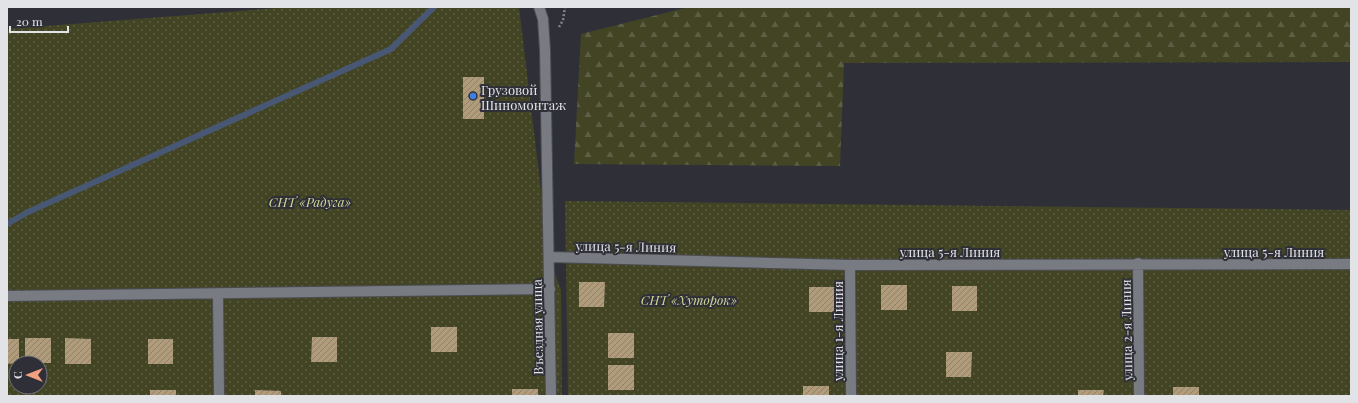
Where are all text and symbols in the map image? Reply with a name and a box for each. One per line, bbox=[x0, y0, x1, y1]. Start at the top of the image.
scale bar bbox=[10, 8, 68, 34]
text: 20 m bbox=[16, 13, 43, 29]
place label: Грузовой Шиномонтаж bbox=[481, 81, 566, 113]
marker: Грузовой Шиномонтаж bbox=[468, 91, 478, 101]
park label: СНТ «Радуга» bbox=[269, 193, 351, 210]
street label: улица 5-я Линия bbox=[575, 237, 676, 255]
street label: улица 5-я Линия bbox=[899, 243, 1000, 260]
street label: улица 5-я Линия bbox=[1223, 243, 1324, 260]
street label: Въездная улица bbox=[528, 278, 546, 375]
street label: улица 2-я Линия bbox=[1117, 279, 1135, 382]
street label: улица 1-я Линия bbox=[829, 281, 846, 382]
park label: СНТ «Хуторок» bbox=[641, 291, 738, 308]
north arrow bbox=[8, 355, 48, 395]
text: С bbox=[10, 371, 25, 379]

